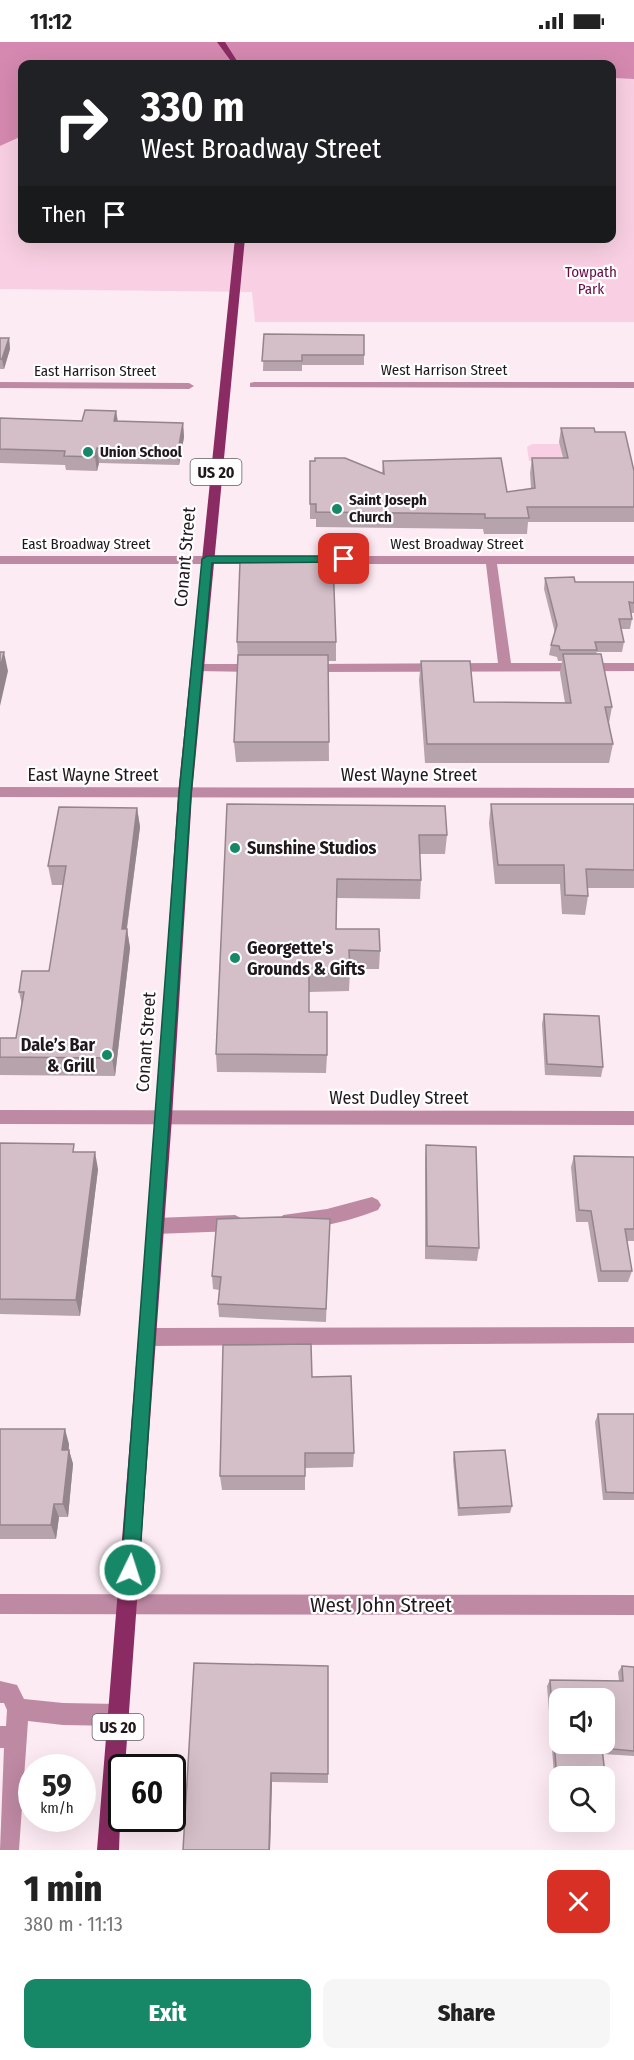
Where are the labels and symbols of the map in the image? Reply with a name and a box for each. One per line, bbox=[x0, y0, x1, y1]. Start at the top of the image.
park label: Towpath Park bbox=[565, 263, 617, 298]
street label: West Harrison Street bbox=[381, 361, 507, 379]
street label: East Harrison Street bbox=[34, 362, 156, 380]
place label: Union School bbox=[100, 443, 183, 461]
marker: Union School bbox=[81, 445, 95, 459]
road number: US 20 bbox=[190, 459, 242, 485]
place label: Saint Joseph Church bbox=[349, 491, 427, 526]
marker: Saint Joseph Church bbox=[330, 502, 344, 516]
street label: Conant Street bbox=[170, 506, 200, 608]
pin bbox=[318, 533, 369, 584]
street label: East Broadway Street bbox=[22, 535, 151, 553]
street label: West Broadway Street bbox=[390, 535, 524, 553]
street label: East Wayne Street bbox=[27, 764, 159, 786]
street label: West Wayne Street bbox=[341, 764, 477, 786]
place label: Sunshine Studios bbox=[247, 837, 376, 859]
marker: Sunshine Studios bbox=[228, 841, 242, 855]
place label: Georgette's Grounds & Gifts bbox=[247, 937, 365, 980]
marker: Georgette's Grounds & Gifts bbox=[228, 951, 242, 965]
street label: Conant Street bbox=[132, 991, 160, 1093]
place label: Dale’s Bar & Grill bbox=[21, 1034, 95, 1077]
marker: Dale’s Bar & Grill bbox=[100, 1048, 114, 1062]
street label: West Dudley Street bbox=[329, 1087, 469, 1109]
position arrow bbox=[98, 1538, 162, 1602]
street label: West John Street bbox=[310, 1592, 452, 1618]
road number: US 20 bbox=[92, 1714, 144, 1740]
speed limit sign: 60 bbox=[108, 1754, 186, 1832]

